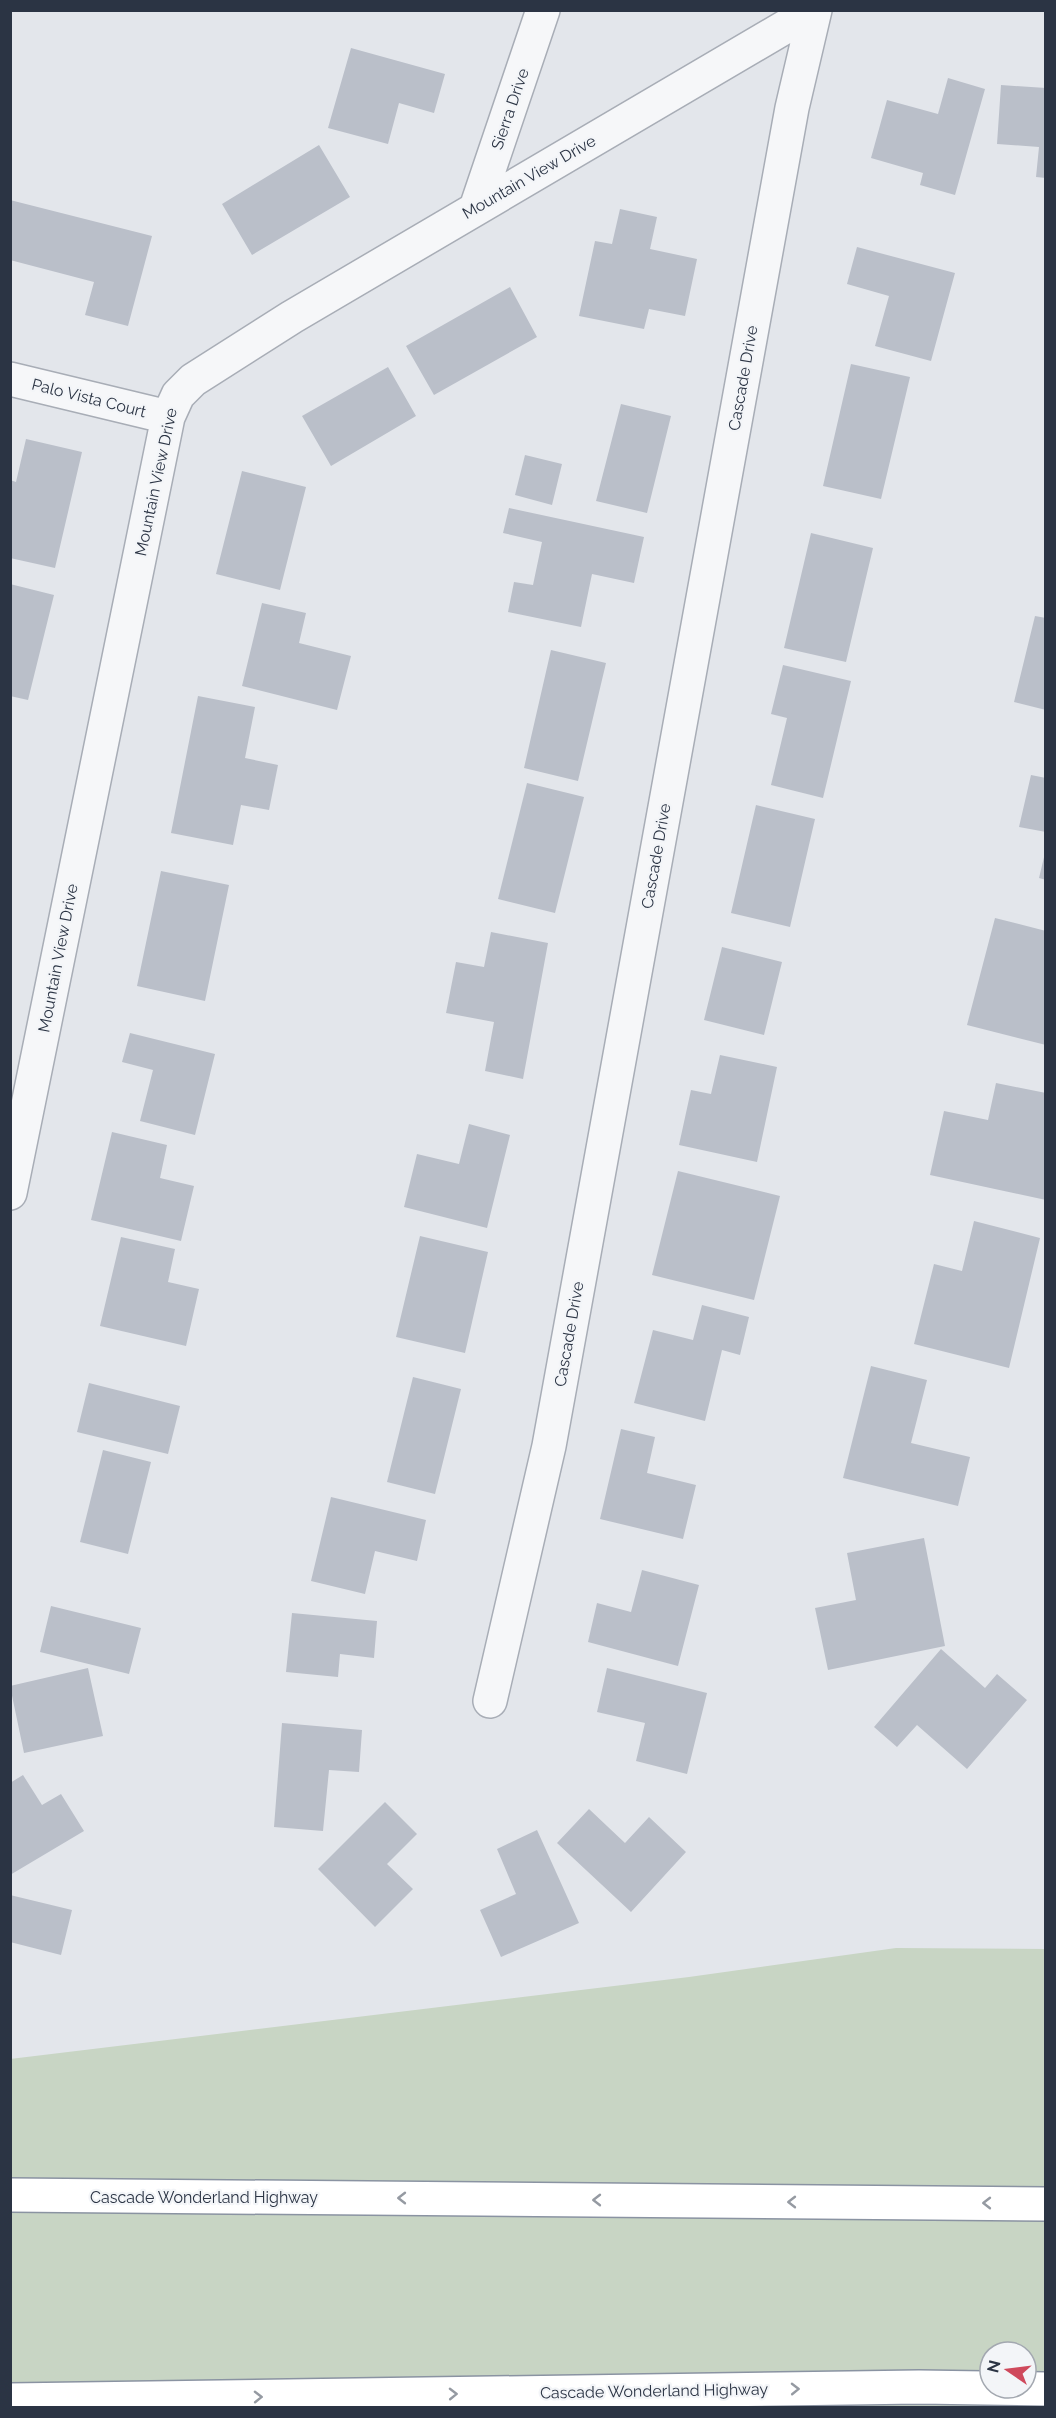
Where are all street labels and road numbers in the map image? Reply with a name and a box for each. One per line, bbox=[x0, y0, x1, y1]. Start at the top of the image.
street label: Sierra Drive bbox=[487, 66, 533, 152]
street label: Mountain View Drive bbox=[459, 131, 599, 223]
street label: Cascade Drive bbox=[724, 324, 762, 432]
street label: Palo Vista Court bbox=[30, 375, 149, 422]
street label: Mountain View Drive bbox=[131, 406, 181, 558]
street label: Cascade Drive bbox=[637, 802, 675, 910]
street label: Mountain View Drive bbox=[34, 882, 82, 1034]
street label: Cascade Drive bbox=[550, 1280, 588, 1388]
street label: Cascade Wonderland Highway bbox=[90, 2188, 318, 2207]
street label: Cascade Wonderland Highway bbox=[540, 2380, 768, 2402]

